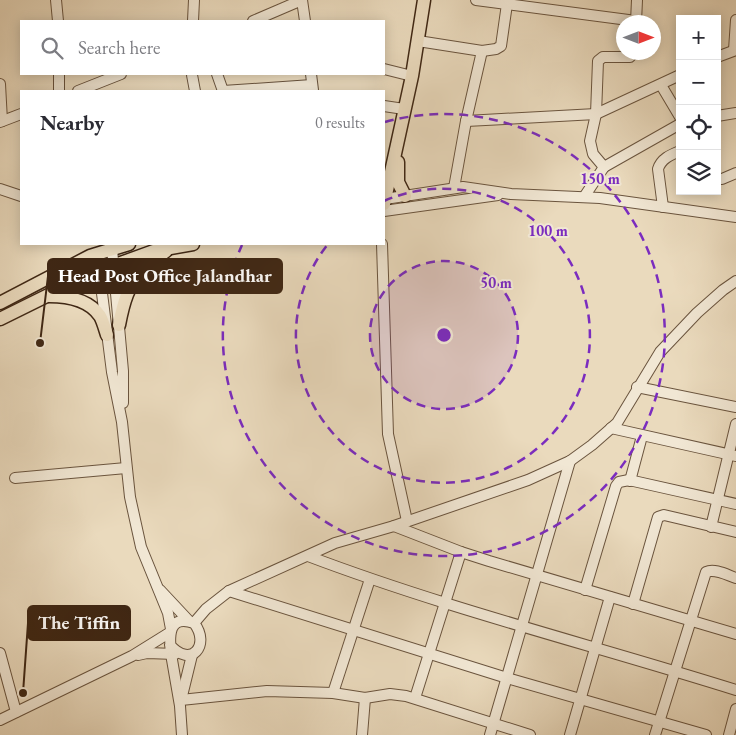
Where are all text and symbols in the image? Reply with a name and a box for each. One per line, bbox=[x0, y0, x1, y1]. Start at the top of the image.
north arrow bbox=[616, 15, 661, 60]
map controls bbox=[676, 15, 721, 195]
button: + bbox=[676, 15, 721, 60]
search box bbox=[20, 20, 385, 75]
icon: search bbox=[38, 34, 66, 62]
text: Search here bbox=[78, 35, 160, 60]
button: − bbox=[676, 60, 721, 105]
button: locate bbox=[676, 105, 721, 150]
text: Nearby bbox=[40, 109, 104, 136]
text: 0 results bbox=[315, 112, 365, 133]
button: layers bbox=[676, 150, 721, 195]
text: 150 m bbox=[580, 169, 620, 188]
text: 100 m bbox=[528, 221, 568, 240]
callout: Head Post Office Jalandhar bbox=[48, 259, 282, 293]
text: Head Post Office Jalandhar bbox=[58, 263, 272, 288]
text: 50 m bbox=[480, 273, 512, 292]
centre of rings bbox=[435, 326, 453, 344]
callout: The Tiffin bbox=[28, 606, 130, 640]
text: The Tiffin bbox=[38, 610, 120, 635]

